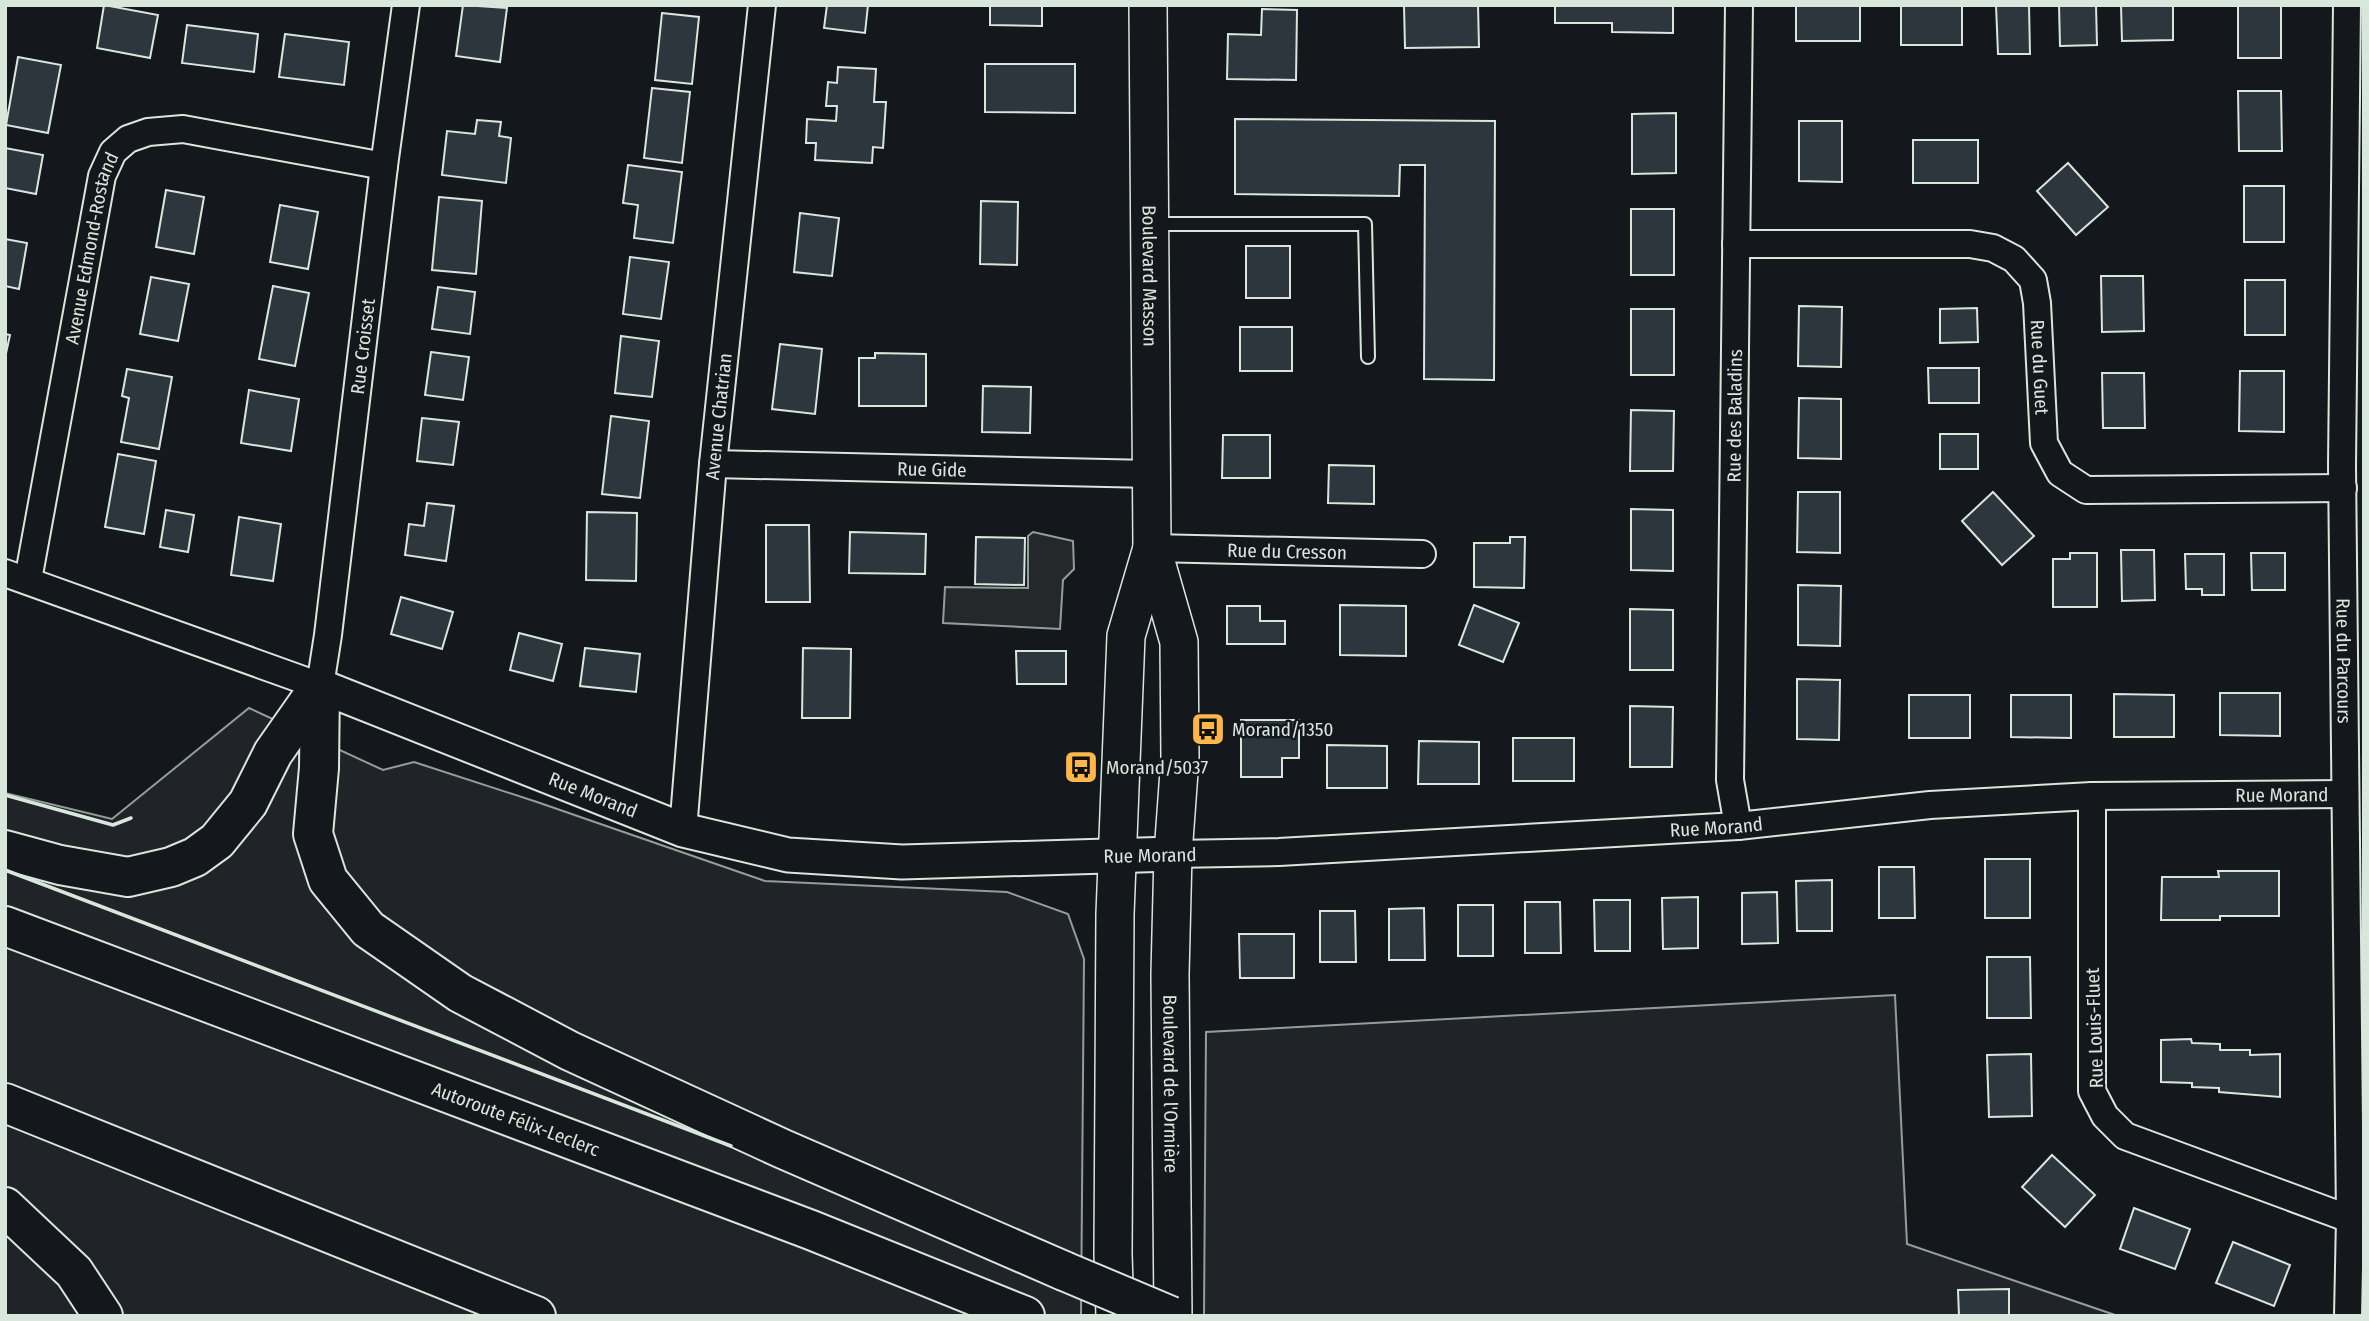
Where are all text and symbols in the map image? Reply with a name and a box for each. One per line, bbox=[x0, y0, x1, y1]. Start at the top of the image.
street label: Avenue Edmond-Rostand bbox=[60, 148, 123, 346]
street label: Boulevard Masson bbox=[1137, 205, 1162, 347]
street label: Rue Croisset bbox=[346, 297, 380, 395]
street label: Rue du Guet bbox=[2026, 319, 2054, 416]
street label: Rue des Baladins bbox=[1722, 349, 1747, 482]
street label: Avenue Chatrian bbox=[701, 352, 737, 481]
street label: Rue Gide bbox=[897, 457, 967, 482]
street label: Rue du Cresson bbox=[1227, 539, 1347, 564]
street label: Rue du Parcours bbox=[2331, 598, 2356, 724]
bus stop icon: Morand/1350 bbox=[1189, 710, 1227, 748]
place label: Morand/1350 bbox=[1232, 718, 1333, 741]
bus stop icon: Morand/5037 bbox=[1062, 748, 1100, 786]
place label: Morand/5037 bbox=[1106, 756, 1208, 779]
street label: Rue Morand bbox=[546, 767, 641, 823]
street label: Rue Morand bbox=[2235, 783, 2329, 807]
street label: Rue Morand bbox=[1669, 812, 1764, 842]
street label: Rue Morand bbox=[1103, 843, 1197, 868]
street label: Rue Louis-Fluet bbox=[2081, 967, 2108, 1089]
street label: Boulevard de l'Ormière bbox=[1158, 995, 1183, 1173]
street label: Autoroute Félix-Leclerc bbox=[429, 1077, 603, 1161]

